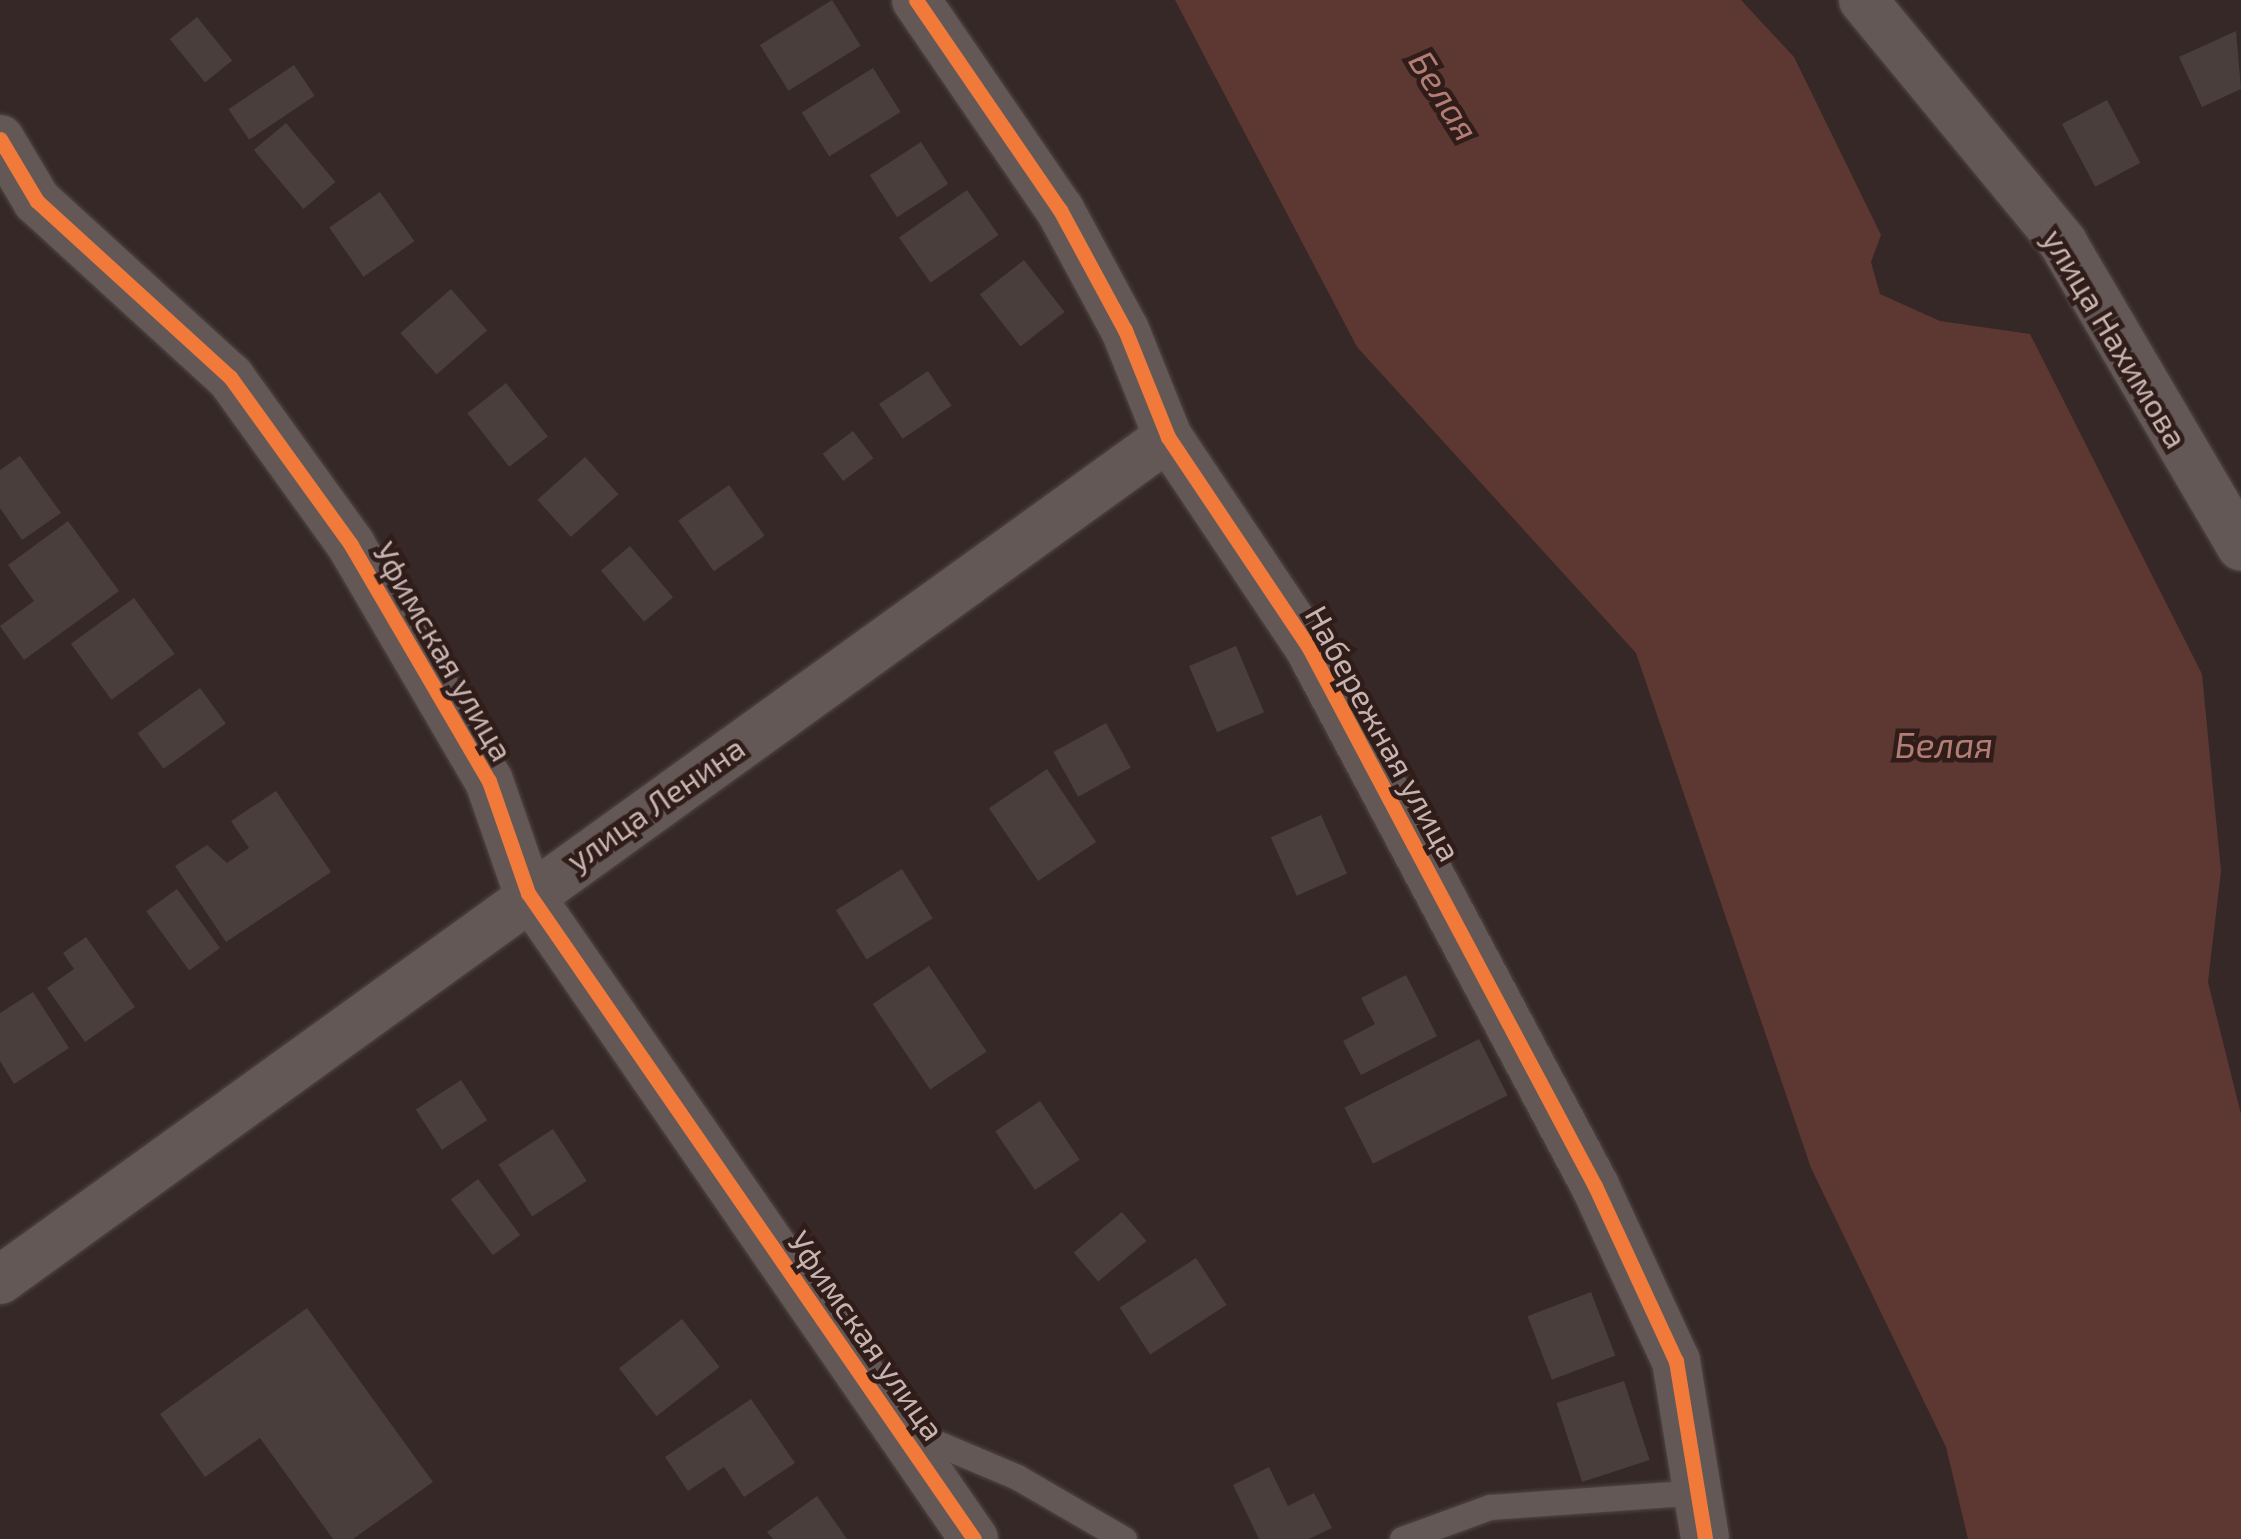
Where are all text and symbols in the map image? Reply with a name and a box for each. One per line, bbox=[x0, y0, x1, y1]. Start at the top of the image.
water label: Белая bbox=[1401, 42, 1489, 148]
street label: улица Нахимова bbox=[2035, 221, 2197, 455]
street label: Уфимская улица bbox=[366, 535, 522, 767]
street label: Набережная улица bbox=[1298, 599, 1470, 867]
water label: Белая bbox=[1895, 723, 1993, 765]
street label: улица Ленина bbox=[559, 728, 751, 878]
street label: Уфимская улица bbox=[781, 1223, 953, 1447]

